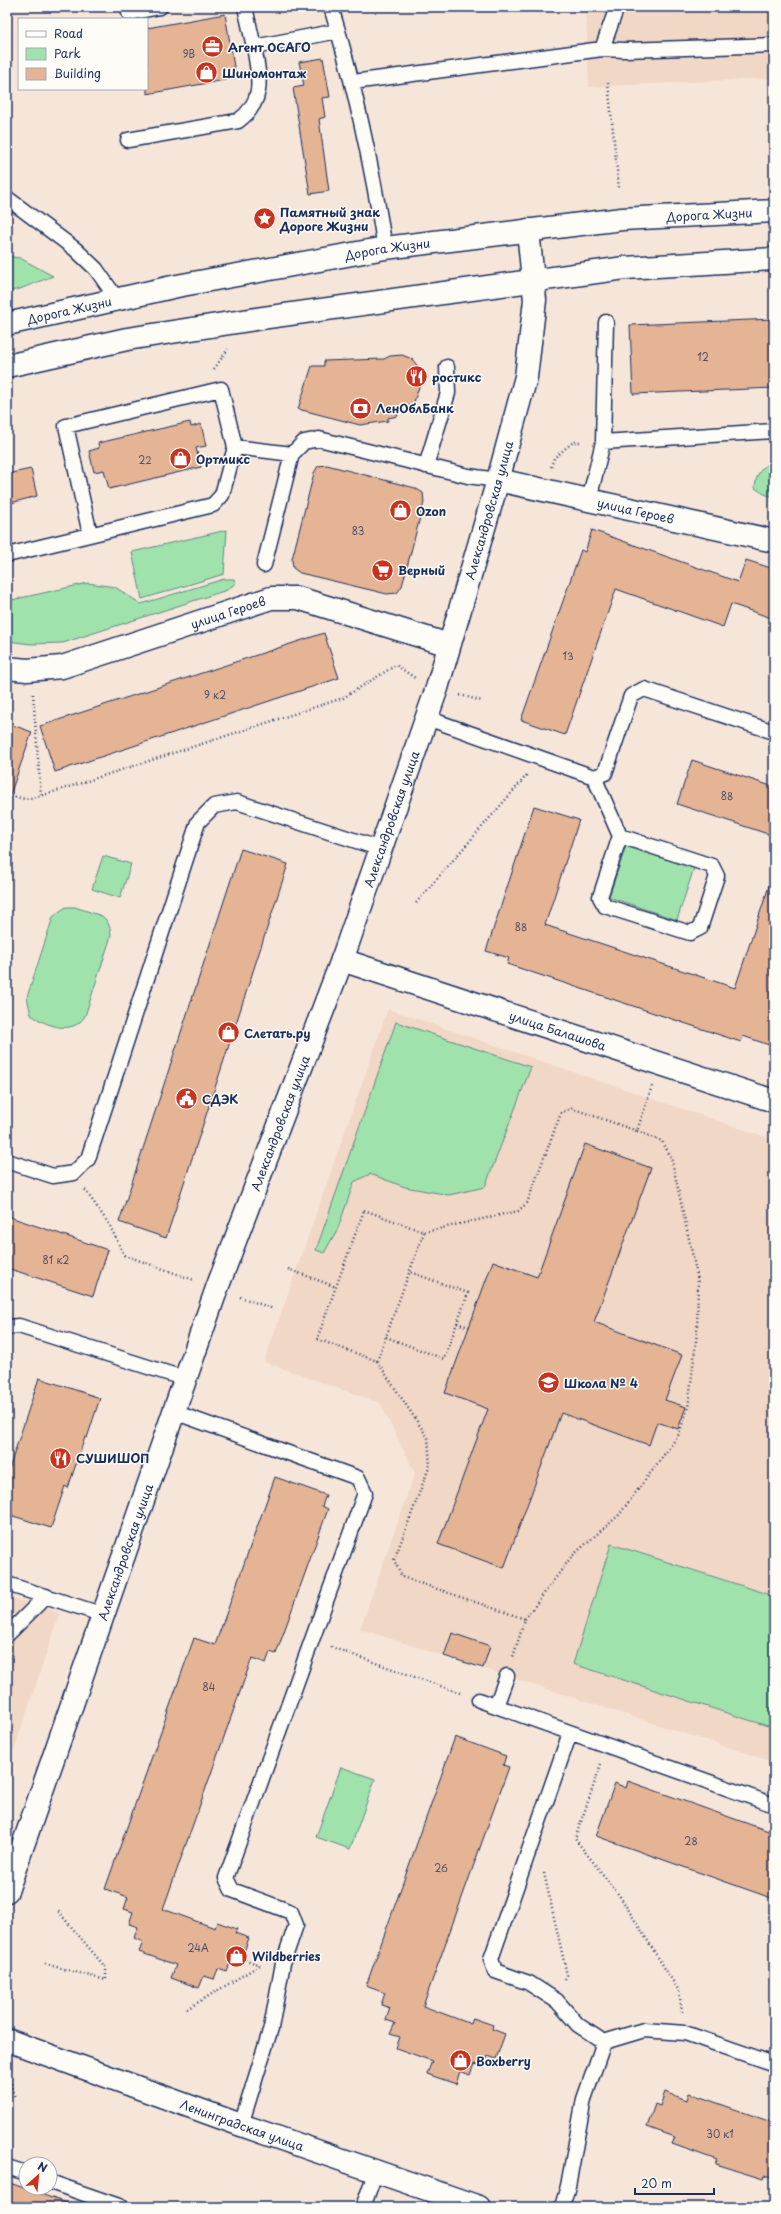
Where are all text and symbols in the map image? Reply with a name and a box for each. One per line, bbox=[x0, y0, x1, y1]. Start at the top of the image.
legend bbox=[18, 18, 148, 90]
text: Road bbox=[54, 24, 83, 42]
office icon: Агент ОСАГО bbox=[199, 34, 225, 60]
place label: Агент ОСАГО bbox=[228, 38, 311, 56]
text: Park bbox=[54, 44, 81, 62]
house number: 9В bbox=[183, 46, 196, 61]
shop icon: Шиномонтаж bbox=[194, 60, 220, 86]
text: Building bbox=[54, 64, 101, 82]
place label: Шиномонтаж bbox=[222, 64, 307, 82]
place label: Памятный знак Дороге Жизни bbox=[279, 203, 380, 235]
street label: Дорога Жизни bbox=[665, 203, 753, 226]
place icon: Памятный знак Дороге Жизни bbox=[252, 206, 278, 232]
street label: Дорога Жизни bbox=[342, 234, 431, 264]
street label: Дорога Жизни bbox=[25, 292, 113, 328]
house number: 12 bbox=[697, 349, 709, 364]
restaurant icon: ростикс bbox=[404, 364, 430, 390]
place label: ростикс bbox=[432, 368, 482, 386]
bank icon: ЛенОблБанк bbox=[347, 395, 373, 421]
place label: ЛенОблБанк bbox=[376, 399, 454, 417]
street label: Александровская улица bbox=[460, 438, 517, 582]
shop icon: Ортмикс bbox=[167, 446, 193, 472]
place label: Ортмикс bbox=[196, 450, 250, 468]
house number: 22 bbox=[138, 452, 152, 467]
street label: улица Героев bbox=[596, 493, 676, 528]
shop icon: Ozon bbox=[387, 498, 413, 524]
place label: Ozon bbox=[416, 502, 446, 520]
house number: 83 bbox=[352, 523, 364, 538]
supermarket icon: Верный bbox=[369, 557, 395, 583]
place label: Верный bbox=[398, 561, 445, 579]
street label: улица Героев bbox=[188, 591, 268, 633]
house number: 13 bbox=[562, 648, 574, 663]
house number: 9 к2 bbox=[204, 687, 226, 702]
street label: Александровская улица bbox=[359, 748, 424, 890]
house number: 88 bbox=[721, 788, 733, 803]
house number: 88 bbox=[515, 919, 527, 934]
street label: улица Балашова bbox=[507, 1006, 609, 1055]
shop icon: Слетать.ру bbox=[216, 1020, 242, 1046]
place label: Слетать.ру bbox=[244, 1024, 310, 1042]
street label: Александровская улица bbox=[246, 1052, 314, 1193]
public building icon: СДЭК bbox=[173, 1086, 199, 1112]
place label: СДЭК bbox=[202, 1090, 238, 1108]
house number: 81 к2 bbox=[43, 1252, 69, 1267]
school or university icon: Школа № 4 bbox=[535, 1370, 561, 1396]
place label: Школа № 4 bbox=[564, 1374, 638, 1392]
restaurant icon: СУШИШОП bbox=[48, 1445, 74, 1471]
place label: СУШИШОП bbox=[76, 1449, 149, 1467]
street label: Александровская улица bbox=[93, 1481, 157, 1623]
house number: 84 bbox=[203, 1679, 216, 1694]
house number: 28 bbox=[684, 1833, 698, 1848]
house number: 26 bbox=[434, 1860, 448, 1875]
house number: 24А bbox=[187, 1940, 209, 1955]
shop icon: Wildberries bbox=[224, 1943, 250, 1969]
place label: Wildberries bbox=[252, 1947, 321, 1965]
shop icon: Boxberry bbox=[448, 2048, 474, 2074]
place label: Boxberry bbox=[476, 2052, 531, 2070]
street label: Ленинградская улица bbox=[178, 2095, 307, 2155]
house number: 30 к1 bbox=[706, 2126, 734, 2141]
north arrow bbox=[18, 2156, 58, 2196]
text: N bbox=[35, 2157, 51, 2176]
scale bar bbox=[635, 2170, 714, 2196]
text: 20 m bbox=[641, 2174, 672, 2192]

